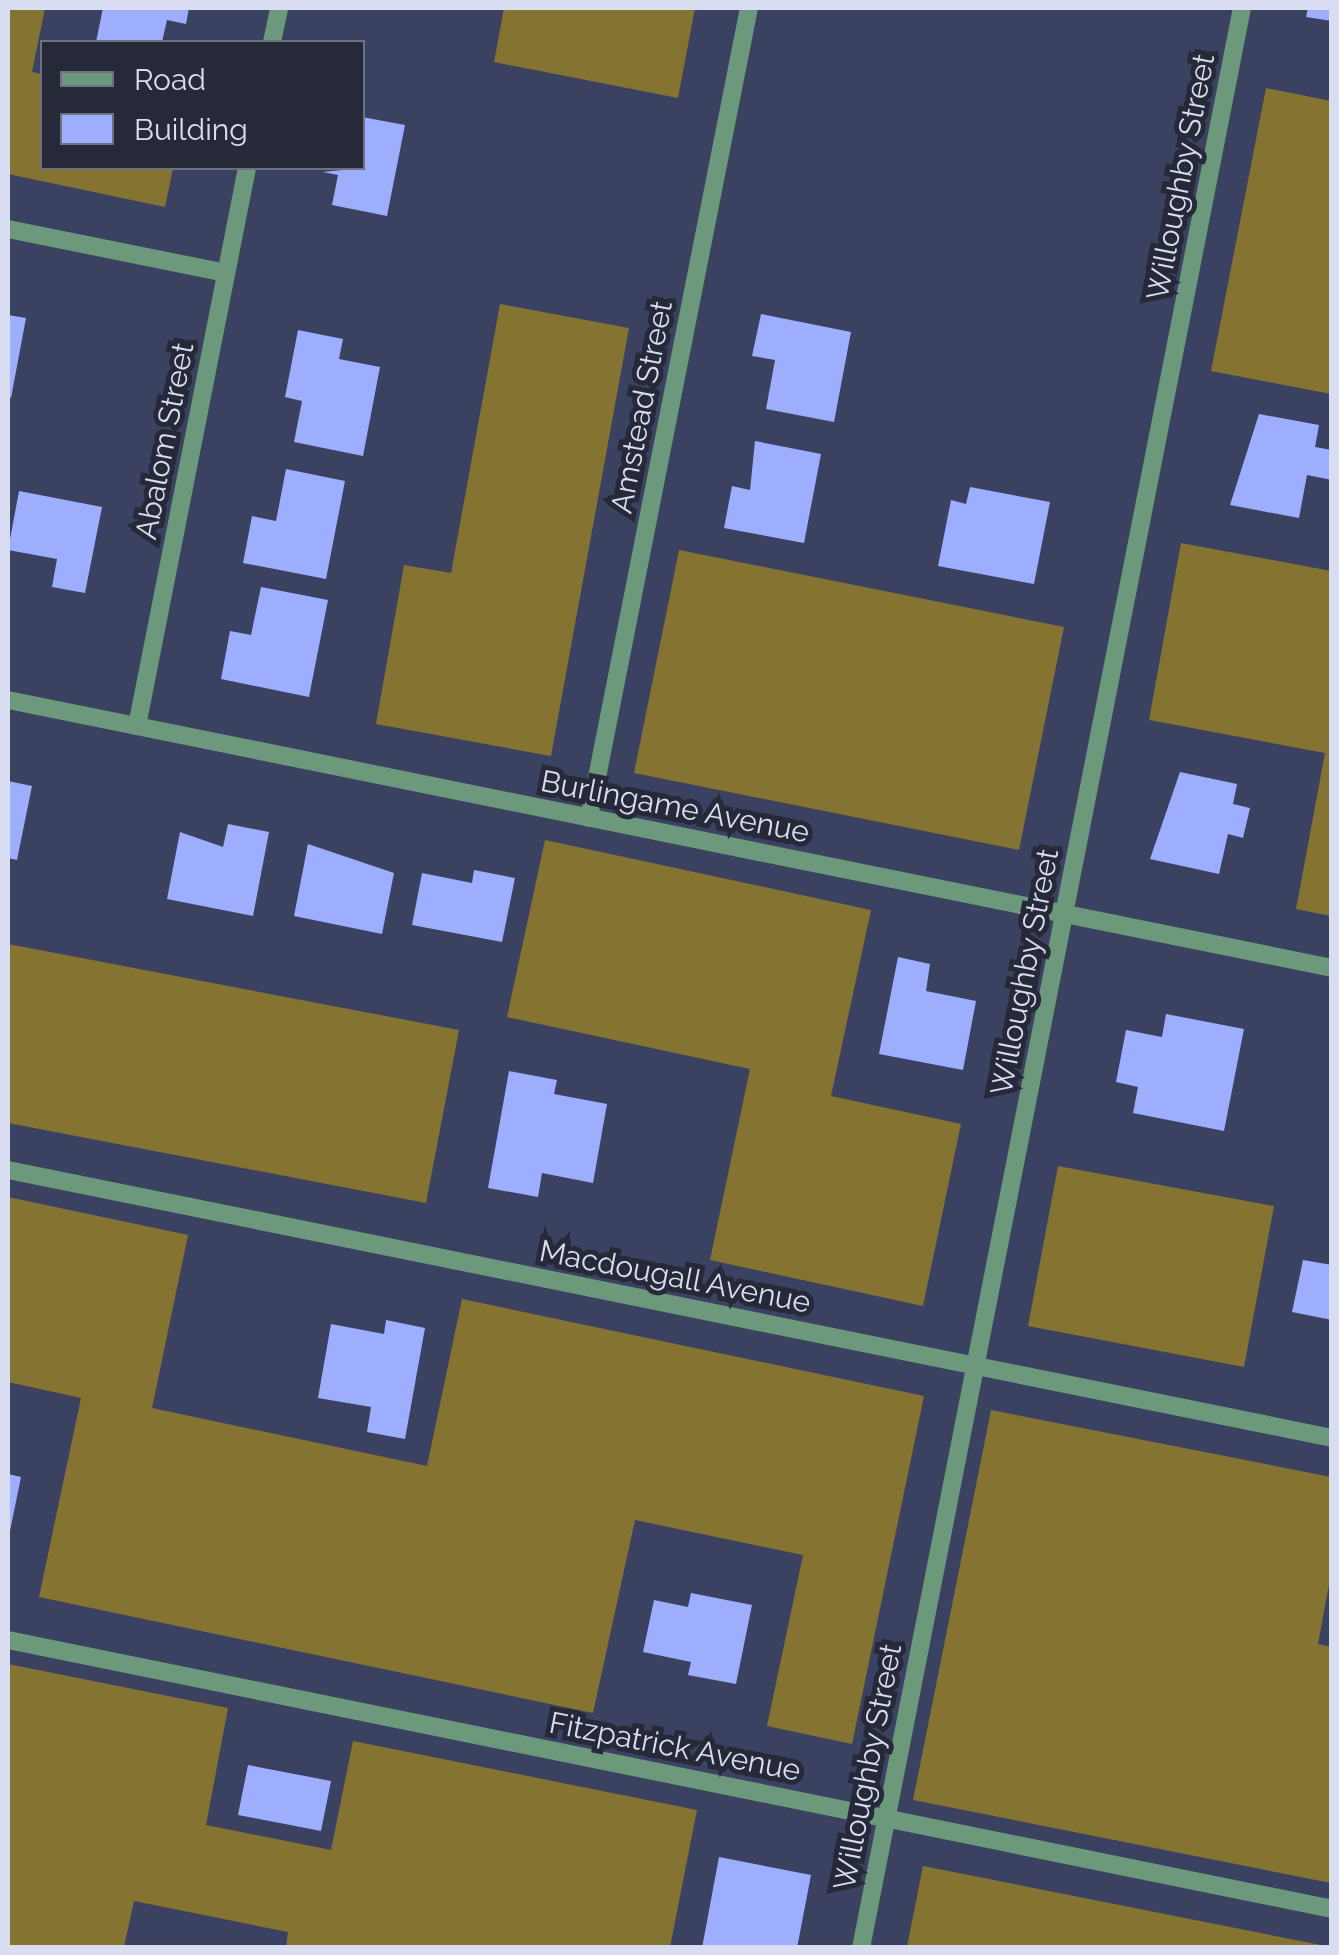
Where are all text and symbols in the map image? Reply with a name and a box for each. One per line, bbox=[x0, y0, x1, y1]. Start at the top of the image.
legend bbox=[40, 40, 365, 170]
street label: Willoughby Street bbox=[1139, 50, 1223, 304]
text: Road bbox=[134, 62, 206, 97]
text: Building bbox=[134, 112, 248, 147]
street label: Amstead Street bbox=[604, 298, 680, 516]
street label: Abalom Street bbox=[128, 340, 202, 542]
street label: Burlingame Avenue bbox=[537, 763, 813, 851]
street label: Willoughby Street bbox=[983, 845, 1067, 1099]
street label: Macdougall Avenue bbox=[535, 1233, 815, 1321]
street label: Willoughby Street bbox=[826, 1640, 910, 1894]
street label: Fitzpatrick Avenue bbox=[546, 1705, 804, 1789]

